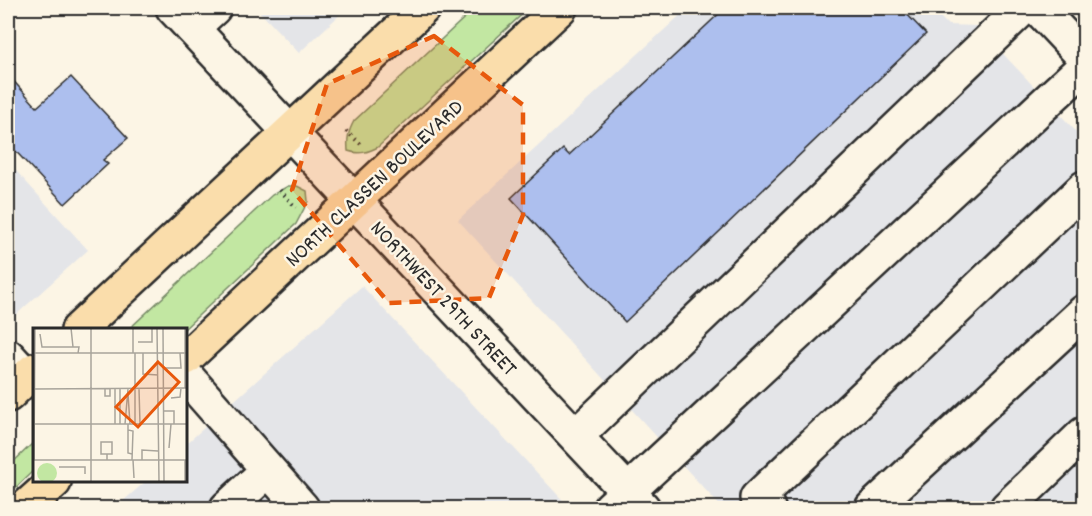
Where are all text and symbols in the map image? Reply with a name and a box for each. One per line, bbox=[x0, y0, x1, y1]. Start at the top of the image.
street label: NORTH CLASSEN BOULEVARD bbox=[279, 93, 471, 276]
street label: NORTHWEST 29TH STREET bbox=[362, 215, 523, 384]
inset map bbox=[33, 328, 188, 483]

